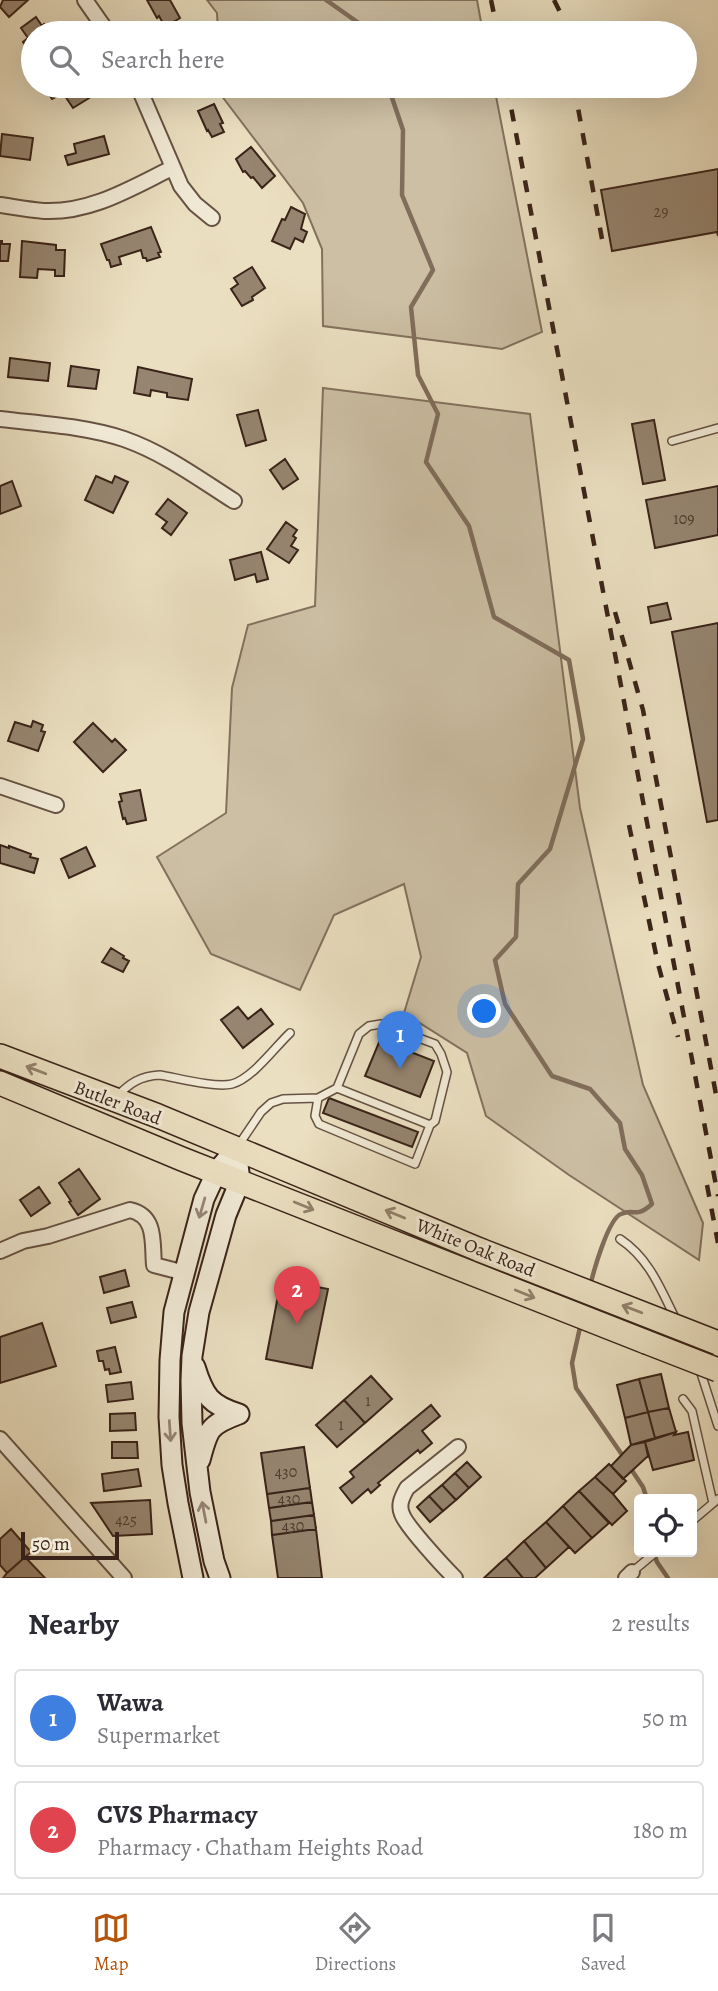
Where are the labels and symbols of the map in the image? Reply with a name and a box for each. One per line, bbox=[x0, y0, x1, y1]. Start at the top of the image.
house number: 29 bbox=[654, 201, 668, 223]
house number: 109 bbox=[673, 508, 695, 530]
your location bbox=[467, 994, 501, 1028]
pin: 1 bbox=[377, 1011, 423, 1069]
one-way arrow bbox=[25, 1062, 47, 1075]
street label: Butler Road bbox=[70, 1074, 166, 1132]
one-way arrow bbox=[195, 1196, 208, 1218]
one-way arrow bbox=[292, 1200, 314, 1213]
one-way arrow bbox=[385, 1207, 406, 1220]
street label: White Oak Road bbox=[411, 1212, 540, 1284]
pin: 2 bbox=[274, 1266, 320, 1324]
one-way arrow bbox=[514, 1288, 535, 1301]
one-way arrow bbox=[621, 1302, 643, 1315]
house number: 1 bbox=[365, 1390, 371, 1412]
house number: 1 bbox=[338, 1414, 344, 1436]
one-way arrow bbox=[164, 1419, 177, 1442]
house number: 430 bbox=[275, 1461, 297, 1483]
house number: 430 bbox=[278, 1488, 300, 1510]
one-way arrow bbox=[197, 1501, 211, 1524]
house number: 425 bbox=[115, 1509, 137, 1531]
house number: 430 bbox=[282, 1515, 304, 1537]
scale bar bbox=[21, 1529, 119, 1561]

